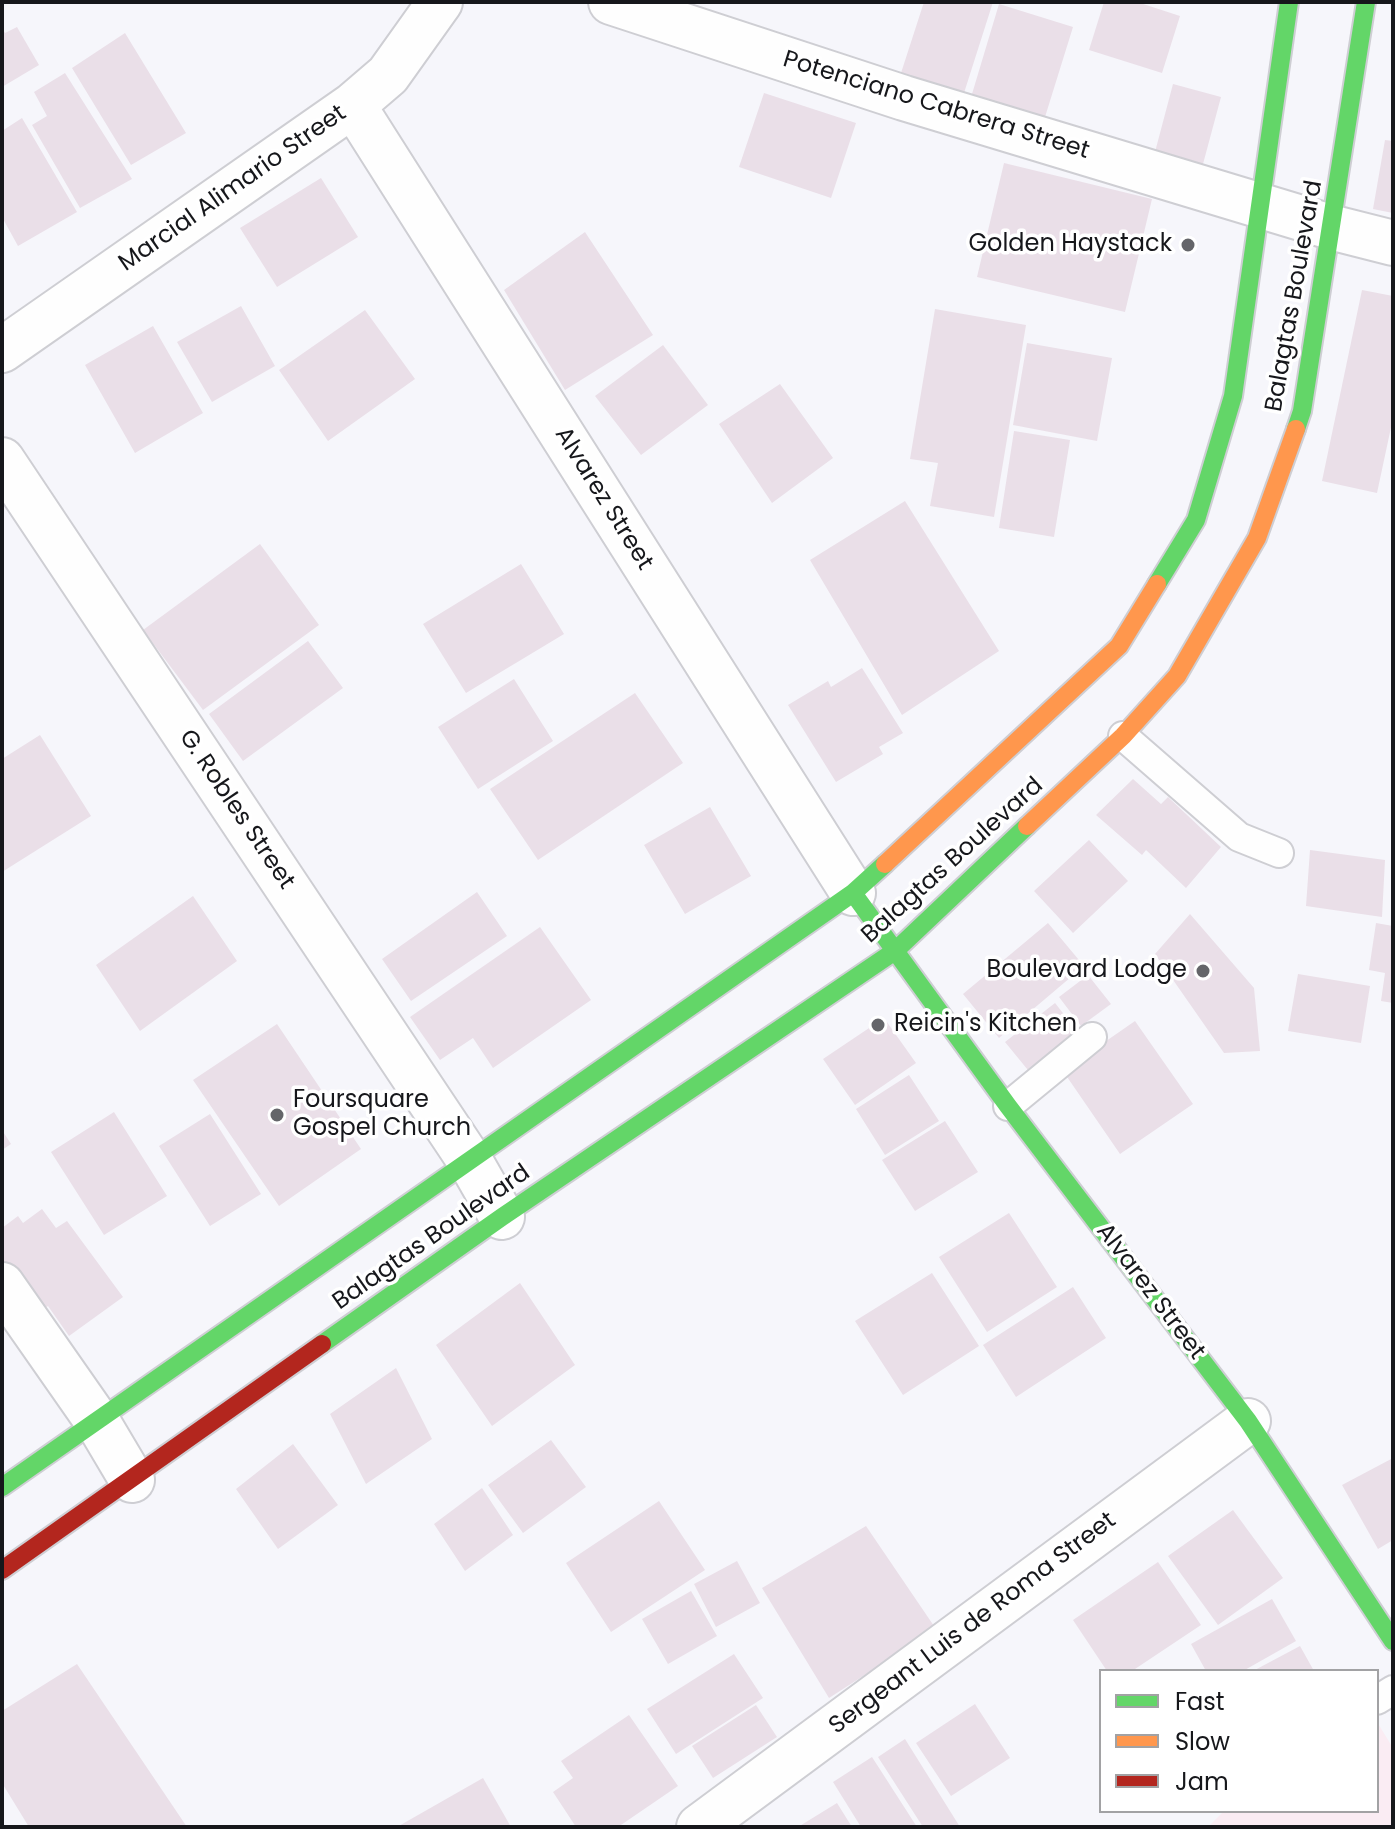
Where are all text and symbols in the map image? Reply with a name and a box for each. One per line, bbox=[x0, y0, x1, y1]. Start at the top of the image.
street label: Potenciano Cabrera Street bbox=[779, 46, 1093, 166]
street label: Marcial Alimario Street bbox=[114, 100, 352, 278]
street label: Balagtas Boulevard bbox=[1260, 178, 1330, 414]
place label: Golden Haystack bbox=[968, 231, 1172, 259]
marker: Golden Haystack bbox=[1179, 236, 1197, 254]
street label: Alvarez Street bbox=[548, 422, 658, 576]
street label: G. Robles Street bbox=[172, 725, 300, 895]
street label: Balagtas Boulevard bbox=[856, 772, 1050, 950]
place label: Boulevard Lodge bbox=[986, 957, 1187, 985]
marker: Boulevard Lodge bbox=[1194, 962, 1212, 980]
place label: Reicin's Kitchen bbox=[894, 1011, 1077, 1039]
marker: Reicin's Kitchen bbox=[869, 1016, 887, 1034]
place label: Foursquare Gospel Church bbox=[293, 1087, 471, 1143]
marker: Foursquare Gospel Church bbox=[268, 1106, 286, 1124]
street label: Balagtas Boulevard bbox=[328, 1159, 536, 1317]
street label: Alvarez Street bbox=[1089, 1218, 1211, 1366]
street label: Sergeant Luis de Roma Street bbox=[824, 1507, 1122, 1741]
legend bbox=[1099, 1669, 1379, 1813]
text: Fast bbox=[1175, 1685, 1225, 1718]
text: Slow bbox=[1175, 1725, 1230, 1758]
text: Jam bbox=[1175, 1765, 1229, 1798]

